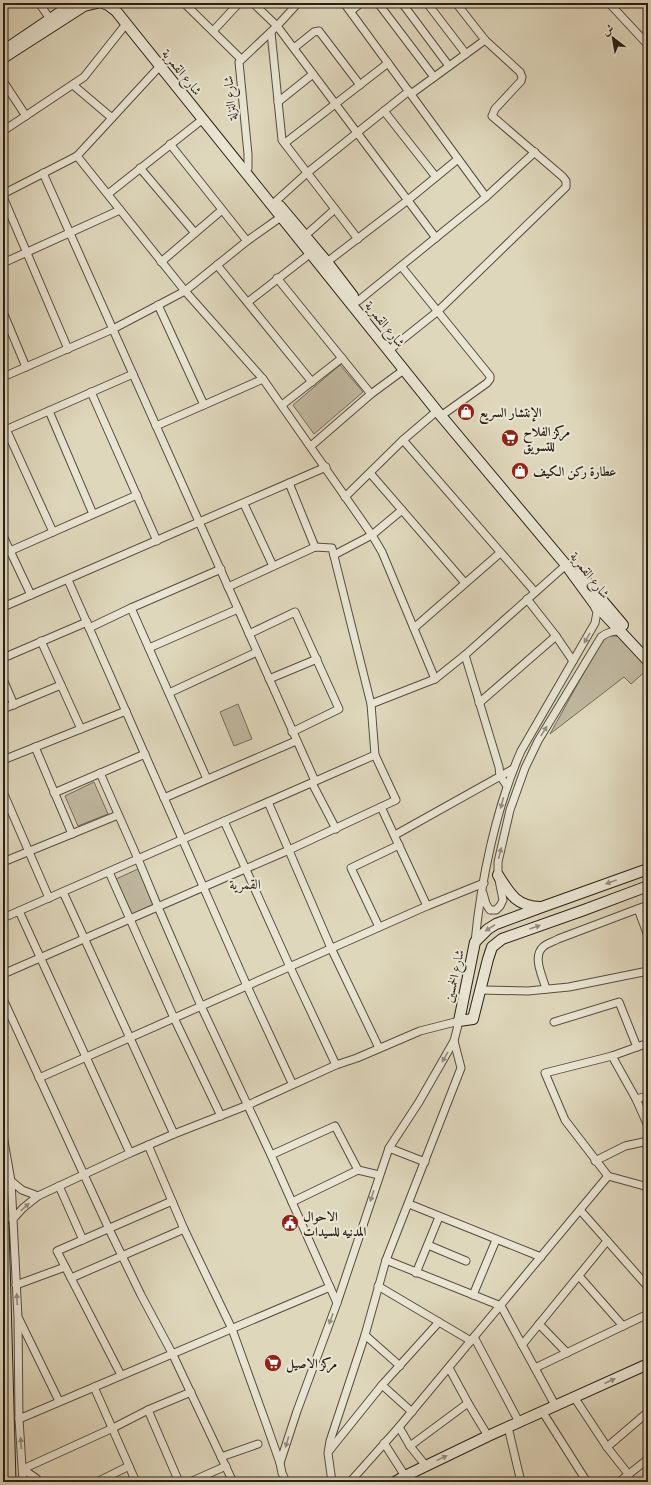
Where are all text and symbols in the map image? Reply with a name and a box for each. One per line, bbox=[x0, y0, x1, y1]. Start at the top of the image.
north arrow bbox=[593, 18, 633, 58]
text: ش bbox=[600, 21, 616, 38]
street label: شارع القمرية bbox=[156, 46, 205, 101]
street label: شارع النزلة bbox=[220, 75, 244, 122]
street label: شارع القمرية bbox=[359, 298, 408, 353]
shop icon: الإنتشار السريع bbox=[456, 402, 476, 422]
place label: الإنتشار السريع bbox=[479, 405, 542, 425]
place label: مركز الفلاح للتسويق bbox=[523, 424, 570, 455]
supermarket icon: مركز الفلاح للتسويق bbox=[500, 428, 520, 448]
shop icon: عطارة ركن الكيف bbox=[510, 461, 530, 481]
place label: عطارة ركن الكيف bbox=[533, 464, 616, 480]
street label: شارع القمرية bbox=[564, 549, 613, 604]
one-way arrow bbox=[583, 632, 590, 644]
one-way arrow bbox=[540, 725, 547, 737]
one-way arrow bbox=[499, 797, 505, 809]
one-way arrow bbox=[497, 847, 503, 859]
district label: القمرية bbox=[229, 876, 261, 893]
one-way arrow bbox=[605, 879, 617, 885]
one-way arrow bbox=[485, 924, 495, 932]
one-way arrow bbox=[530, 924, 542, 930]
street label: شارع الخمسين bbox=[441, 948, 471, 1005]
one-way arrow bbox=[441, 1051, 448, 1062]
one-way arrow bbox=[369, 1190, 375, 1202]
one-way arrow bbox=[20, 1202, 30, 1211]
place label: الاحوال المدنيه للسيدات bbox=[303, 1209, 367, 1239]
public building icon: الاحوال المدنيه للسيدات bbox=[280, 1213, 300, 1233]
one-way arrow bbox=[13, 1293, 20, 1305]
one-way arrow bbox=[327, 1314, 333, 1326]
supermarket icon: مركز الاصيل bbox=[263, 1353, 283, 1373]
place label: مركز الاصيل bbox=[286, 1356, 338, 1374]
one-way arrow bbox=[604, 1378, 615, 1384]
one-way arrow bbox=[284, 1436, 290, 1448]
one-way arrow bbox=[17, 1437, 24, 1449]
one-way arrow bbox=[436, 1455, 448, 1461]

